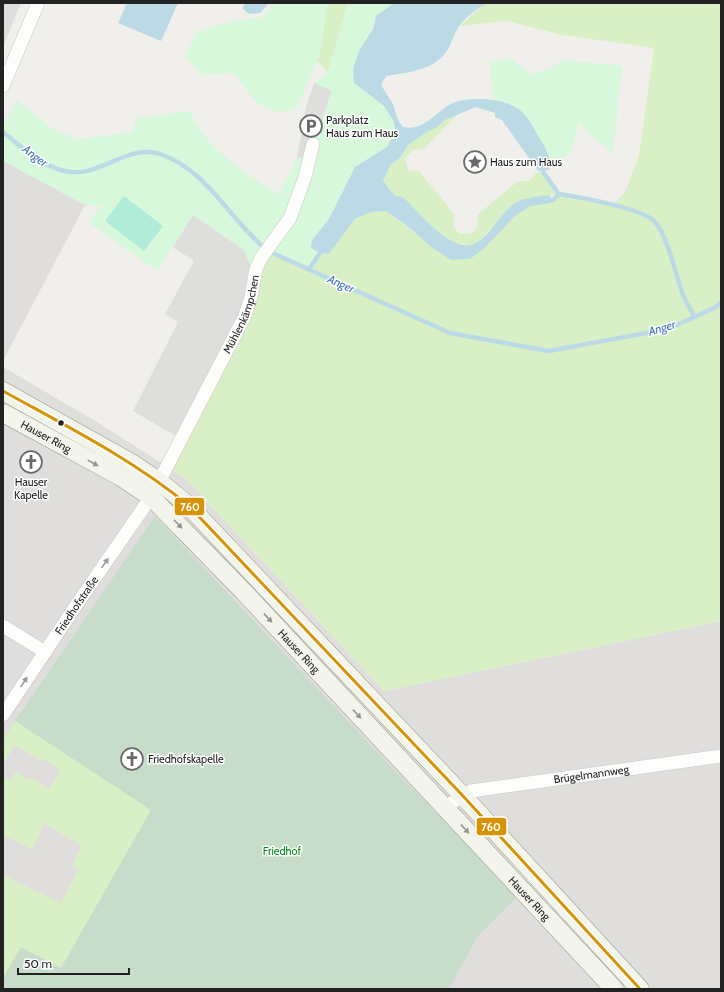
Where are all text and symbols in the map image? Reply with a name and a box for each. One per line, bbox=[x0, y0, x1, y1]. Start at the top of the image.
parking icon: Parkplatz Haus zum Haus bbox=[298, 113, 324, 139]
place label: Parkplatz Haus zum Haus bbox=[326, 113, 398, 140]
water label: Anger bbox=[19, 141, 52, 171]
place icon: Haus zum Haus bbox=[462, 149, 488, 175]
place label: Haus zum Haus bbox=[490, 155, 562, 169]
water label: Anger bbox=[325, 271, 358, 297]
street label: Mühlenkämpchen bbox=[220, 274, 262, 356]
water label: Anger bbox=[646, 316, 678, 339]
street label: Hauser Ring bbox=[18, 417, 74, 456]
unlabelled marker bbox=[56, 418, 66, 428]
church icon: Hauser Kapelle bbox=[18, 449, 44, 475]
one-way arrow bbox=[87, 459, 99, 466]
place label: Hauser Kapelle bbox=[14, 475, 48, 502]
line badge: 760 bbox=[174, 497, 205, 516]
text: 760 bbox=[180, 500, 200, 514]
one-way arrow bbox=[174, 519, 183, 529]
one-way arrow bbox=[101, 558, 109, 568]
street label: Friedhofstraße bbox=[52, 573, 101, 637]
one-way arrow bbox=[264, 613, 273, 623]
street label: Hauser Ring bbox=[275, 626, 323, 677]
one-way arrow bbox=[20, 677, 28, 688]
one-way arrow bbox=[352, 709, 361, 719]
church icon: Friedhofskapelle bbox=[119, 746, 145, 772]
place label: Friedhofskapelle bbox=[148, 752, 224, 766]
street label: Brügelmannweg bbox=[553, 762, 630, 786]
line badge: 760 bbox=[476, 817, 507, 836]
text: 760 bbox=[481, 820, 501, 834]
one-way arrow bbox=[460, 824, 470, 834]
park label: Friedhof bbox=[263, 844, 302, 858]
street label: Hauser Ring bbox=[505, 873, 554, 924]
scale bar bbox=[18, 950, 129, 976]
text: 50 m bbox=[24, 956, 52, 971]

